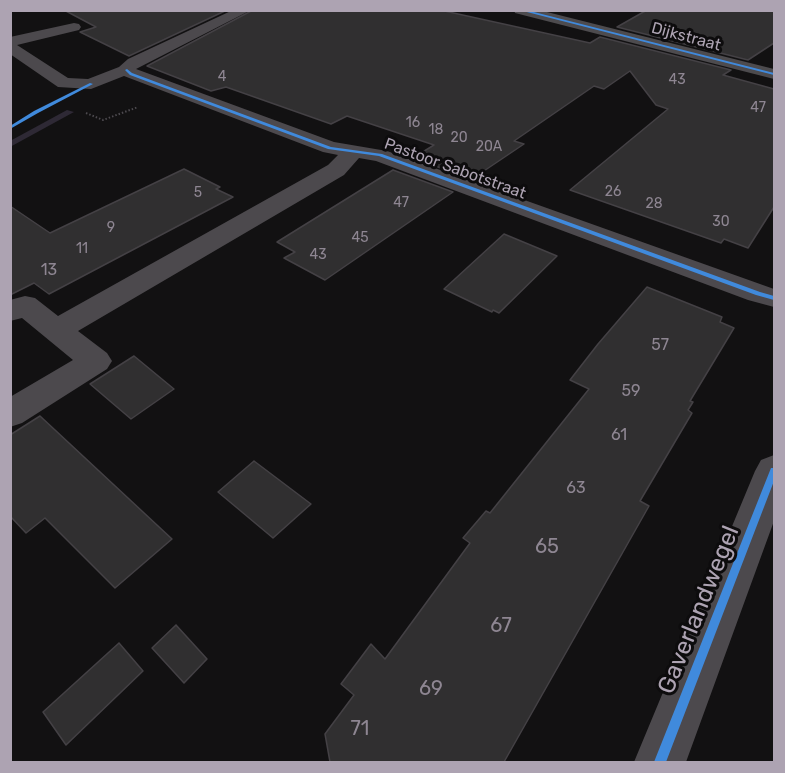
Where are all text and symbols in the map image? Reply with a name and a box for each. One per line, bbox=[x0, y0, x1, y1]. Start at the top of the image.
street label: Dijkstraat bbox=[649, 19, 723, 55]
house number: 4 bbox=[218, 69, 226, 85]
house number: 43 bbox=[668, 72, 686, 88]
house number: 47 bbox=[750, 100, 766, 116]
house number: 16 bbox=[406, 115, 420, 131]
house number: 18 bbox=[429, 122, 443, 138]
house number: 20 bbox=[450, 130, 468, 146]
street label: Pastoor Sabotstraat bbox=[381, 134, 529, 204]
house number: 20A bbox=[476, 139, 502, 155]
house number: 26 bbox=[605, 184, 621, 200]
house number: 5 bbox=[194, 185, 202, 201]
house number: 47 bbox=[393, 195, 409, 211]
house number: 28 bbox=[645, 196, 663, 212]
house number: 30 bbox=[712, 214, 730, 230]
house number: 9 bbox=[107, 220, 115, 236]
house number: 45 bbox=[351, 230, 369, 246]
house number: 11 bbox=[76, 241, 88, 257]
house number: 43 bbox=[309, 247, 327, 263]
house number: 13 bbox=[41, 260, 57, 280]
house number: 57 bbox=[651, 335, 669, 355]
house number: 59 bbox=[622, 381, 640, 401]
house number: 61 bbox=[611, 425, 627, 445]
house number: 63 bbox=[566, 478, 586, 498]
street label: Gaverlandwegel bbox=[652, 522, 746, 698]
house number: 65 bbox=[535, 535, 559, 559]
house number: 67 bbox=[490, 614, 512, 638]
house number: 69 bbox=[419, 677, 443, 701]
house number: 71 bbox=[351, 717, 369, 741]

